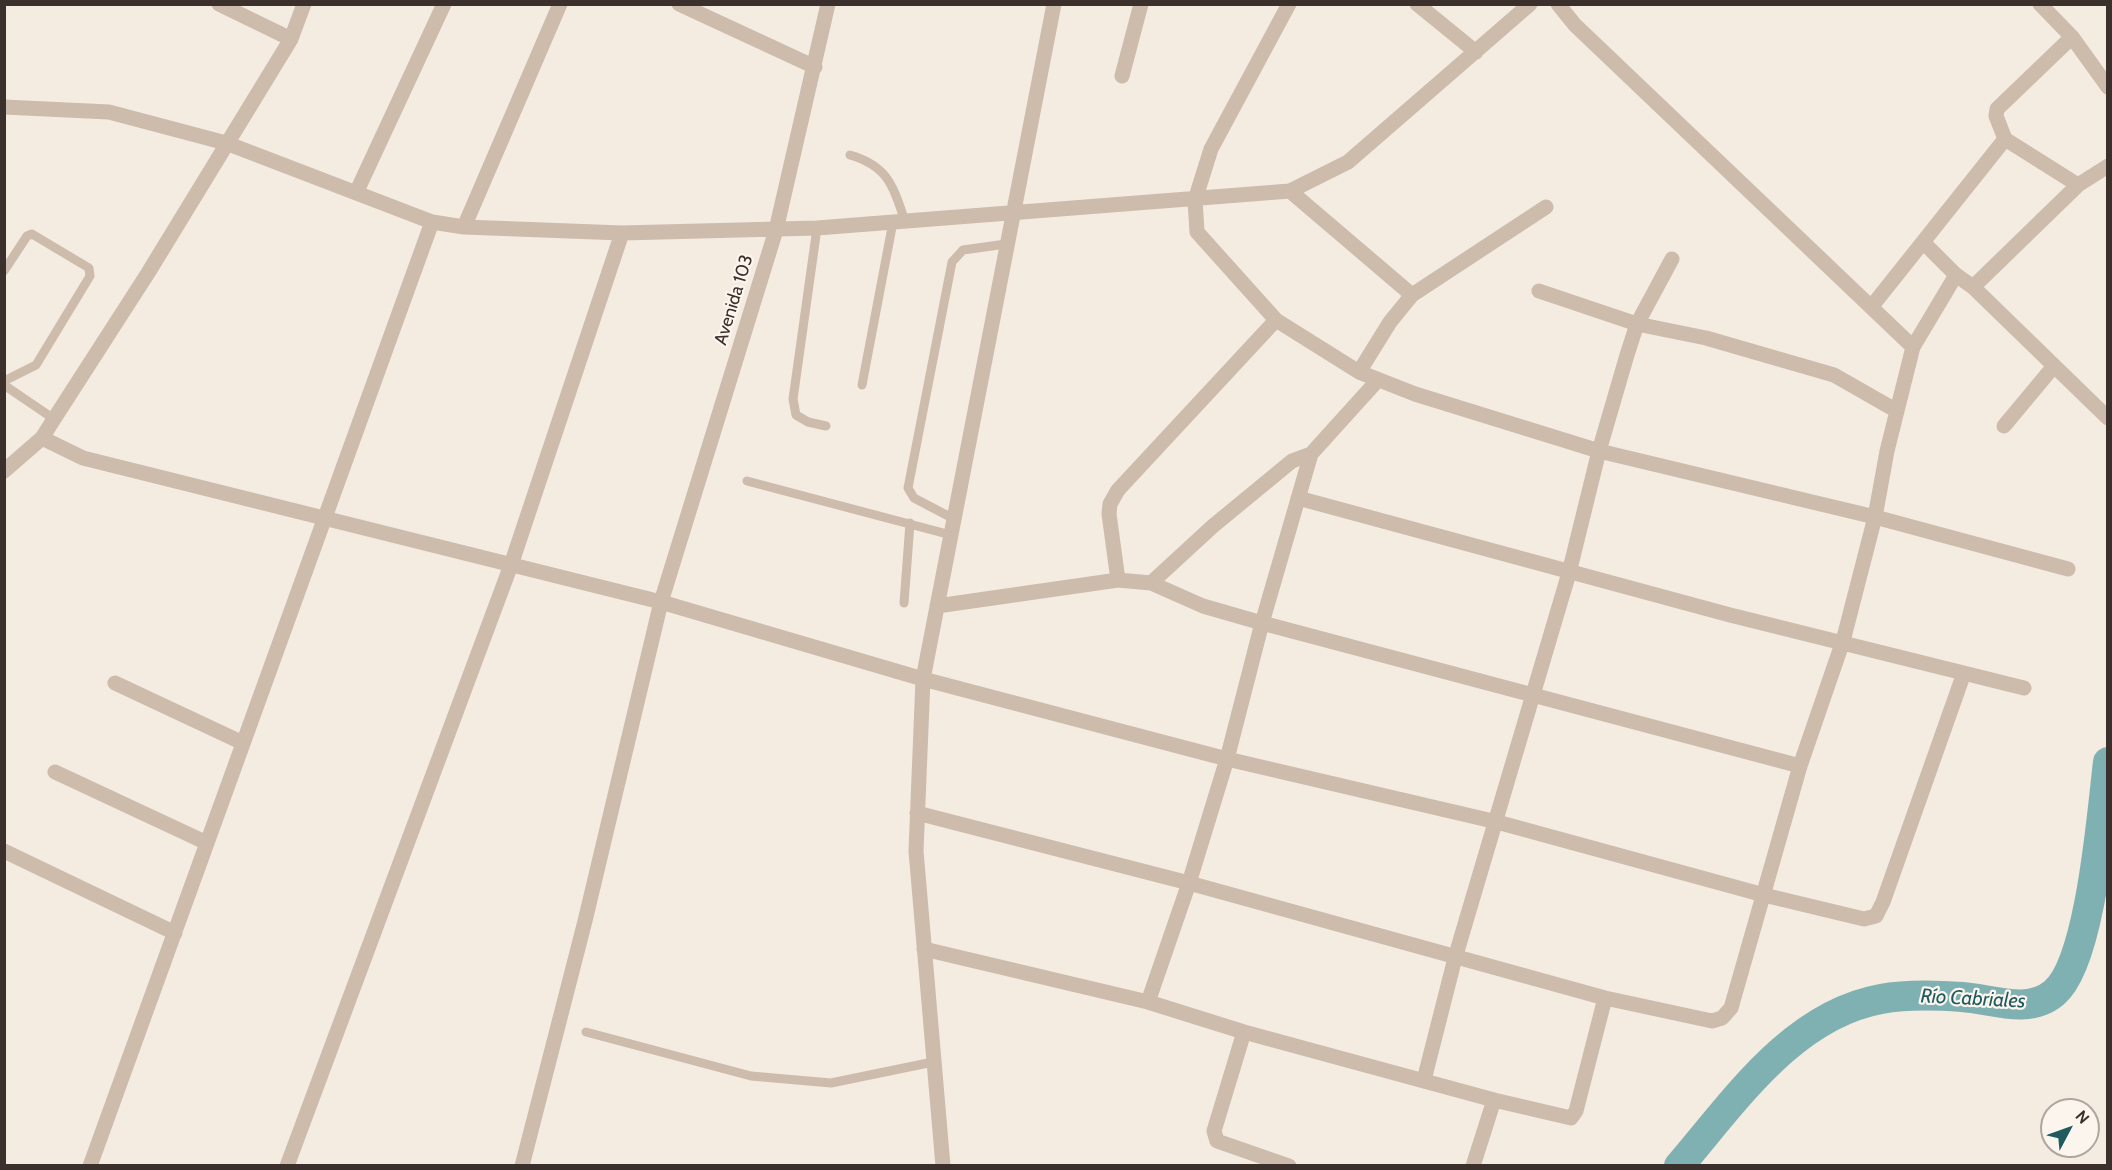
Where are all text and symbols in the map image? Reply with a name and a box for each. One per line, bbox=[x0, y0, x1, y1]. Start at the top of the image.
street label: Avenida 103 bbox=[710, 252, 758, 348]
water label: Río Cabriales bbox=[1920, 984, 2026, 1014]
north arrow bbox=[2040, 1098, 2100, 1158]
text: N bbox=[2072, 1107, 2093, 1128]

